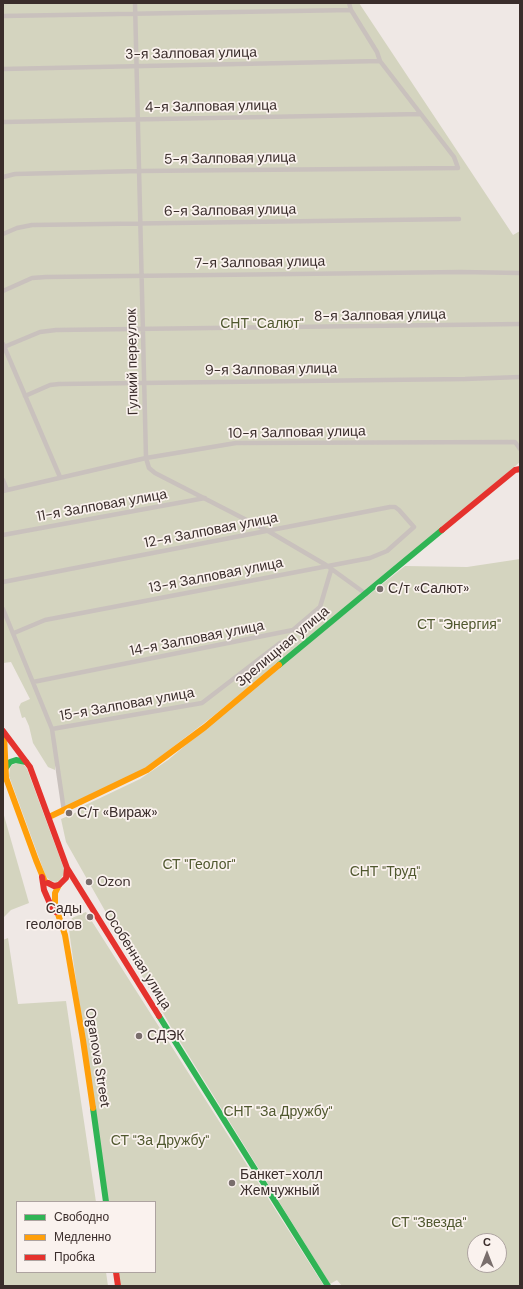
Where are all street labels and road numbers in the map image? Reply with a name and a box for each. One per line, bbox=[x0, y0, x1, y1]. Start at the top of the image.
street label: 3-я Залповая улица bbox=[125, 44, 257, 64]
street label: 4-я Залповая улица bbox=[145, 97, 277, 117]
street label: 5-я Залповая улица bbox=[164, 149, 296, 169]
street label: 6-я Залповая улица bbox=[164, 201, 296, 221]
street label: 7-я Залповая улица bbox=[195, 253, 325, 273]
street label: 8-я Залповая улица bbox=[314, 306, 446, 326]
street label: Гулкий переулок bbox=[124, 309, 142, 415]
street label: 9-я Залповая улица bbox=[205, 360, 337, 380]
street label: 10-я Залповая улица bbox=[228, 423, 366, 443]
street label: 11-я Залповая улица bbox=[35, 486, 169, 526]
street label: 12-я Залповая улица bbox=[143, 510, 279, 552]
street label: 13-я Залповая улица bbox=[148, 555, 284, 597]
street label: Зрелищная улица bbox=[233, 603, 333, 691]
street label: 14-я Залповая улица bbox=[128, 618, 266, 660]
street label: 15-я Залповая улица bbox=[58, 685, 196, 725]
street label: Особенная улица bbox=[100, 907, 174, 1013]
street label: Oganova Street bbox=[81, 1007, 113, 1109]

